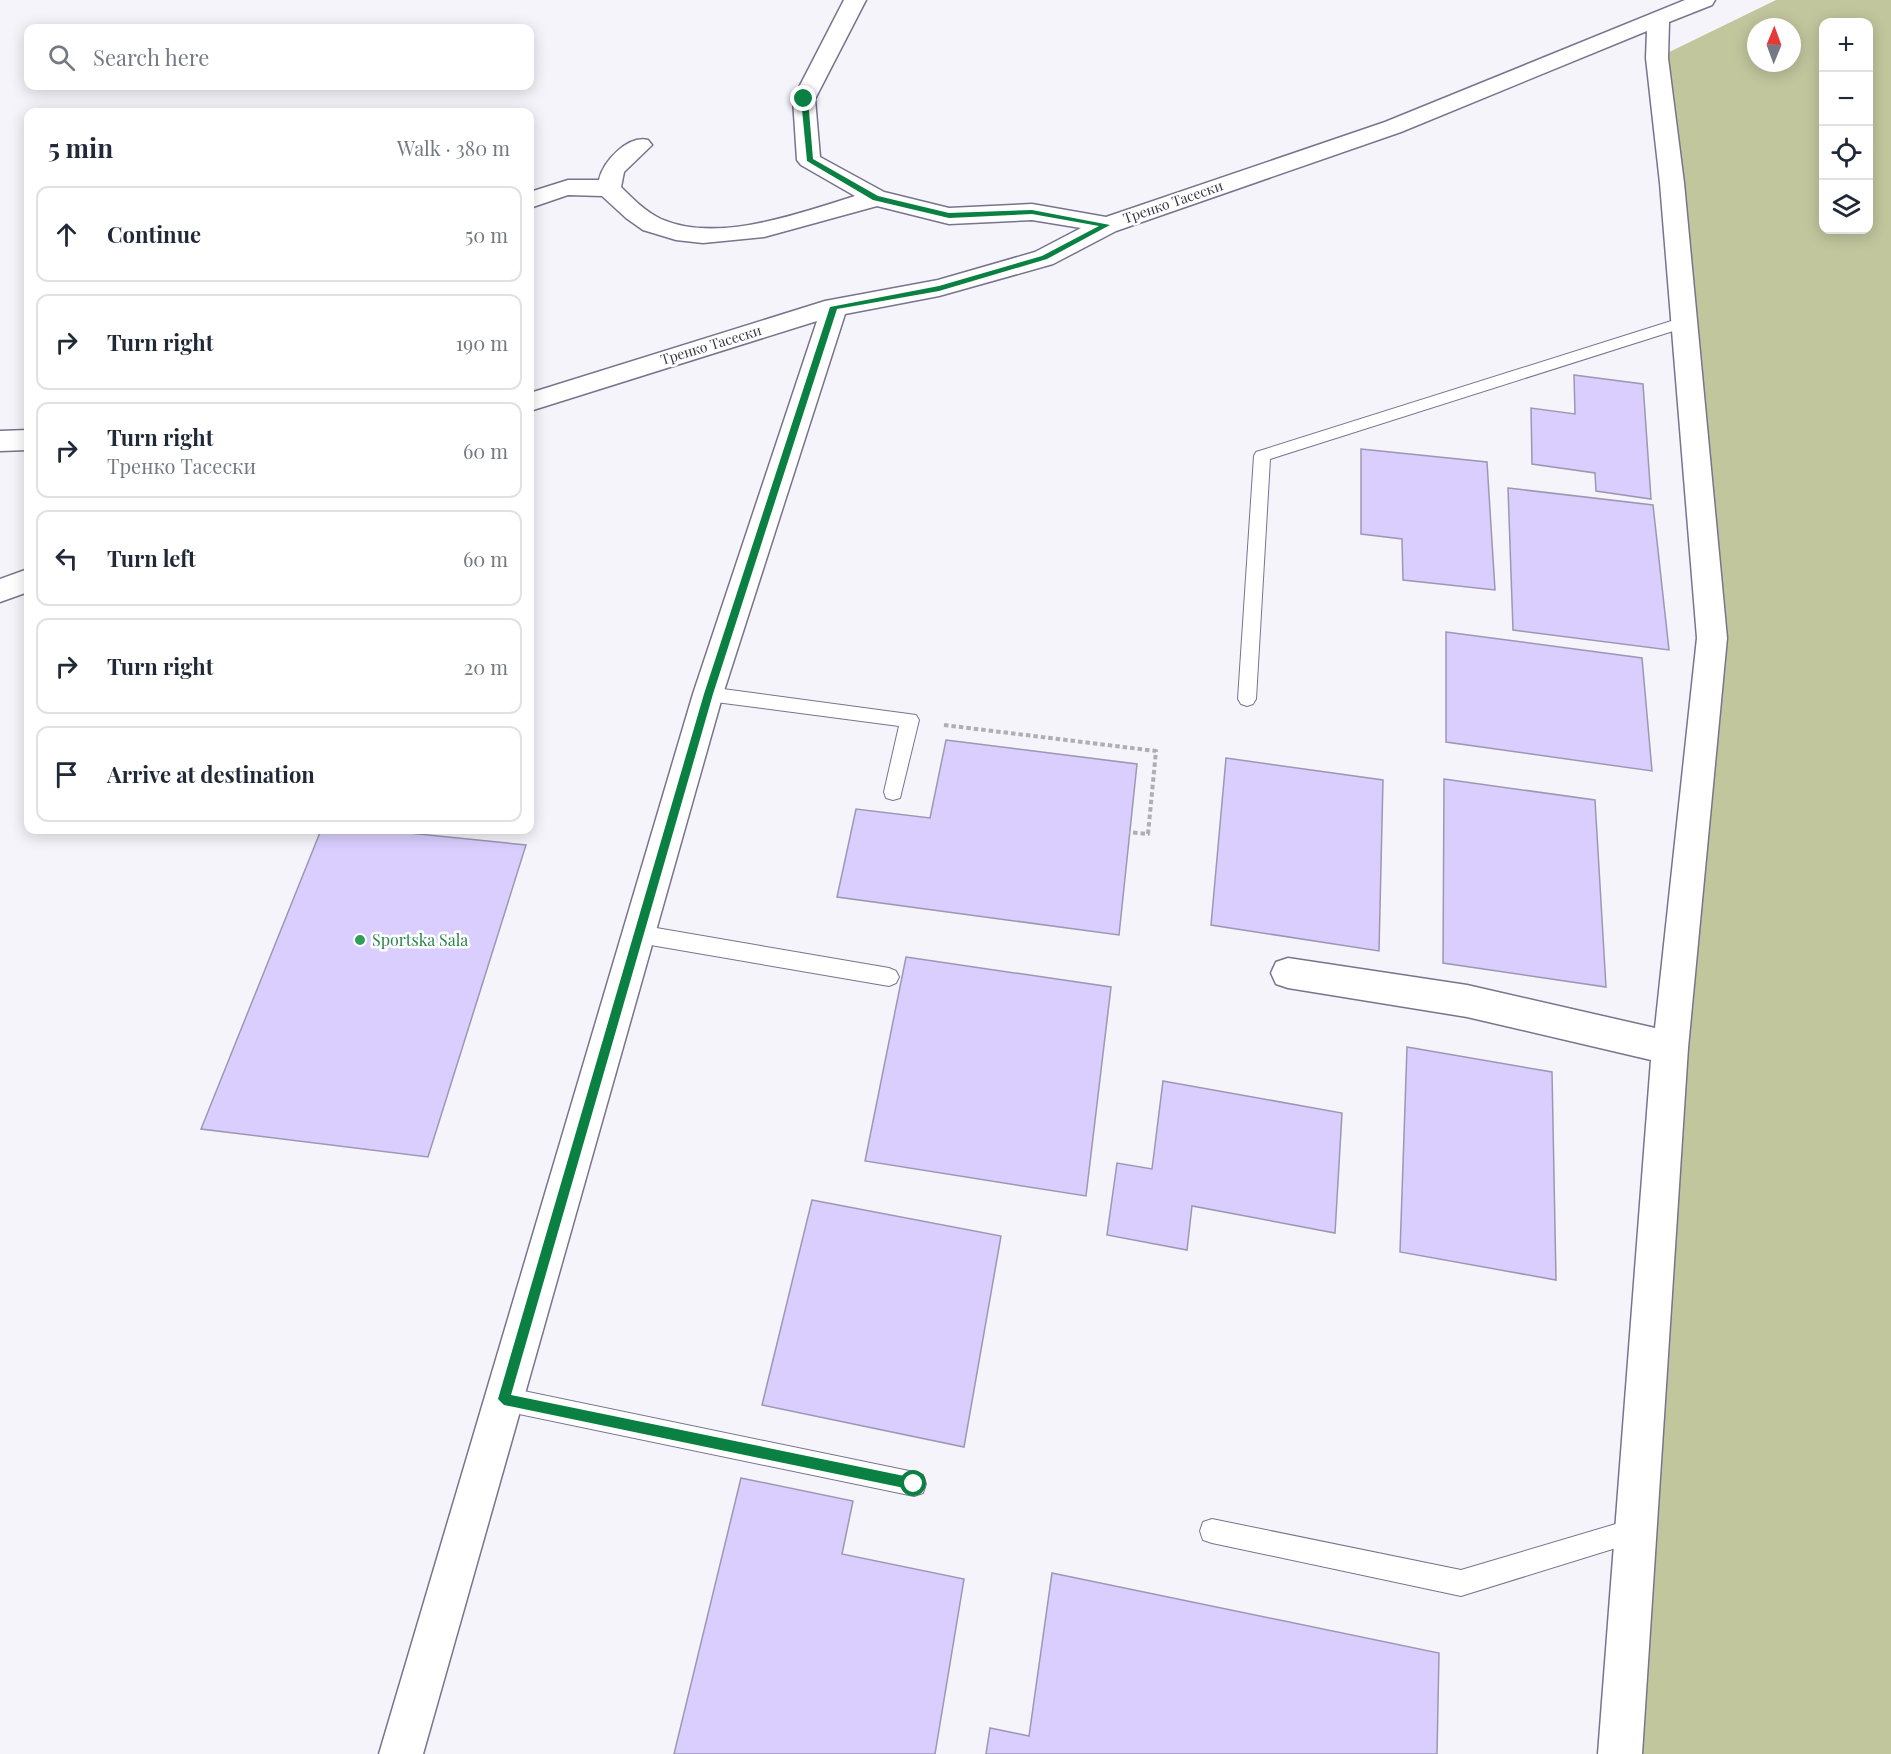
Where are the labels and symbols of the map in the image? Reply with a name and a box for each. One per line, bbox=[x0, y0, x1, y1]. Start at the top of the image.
north arrow bbox=[1747, 18, 1801, 72]
route end bbox=[790, 85, 816, 111]
street label: Тренко Тасески bbox=[1120, 175, 1225, 227]
street label: Тренко Тасески bbox=[658, 320, 764, 369]
place label: Sportska Sala bbox=[372, 929, 468, 950]
marker: Sportska Sala bbox=[353, 933, 367, 947]
route start bbox=[900, 1470, 926, 1496]

